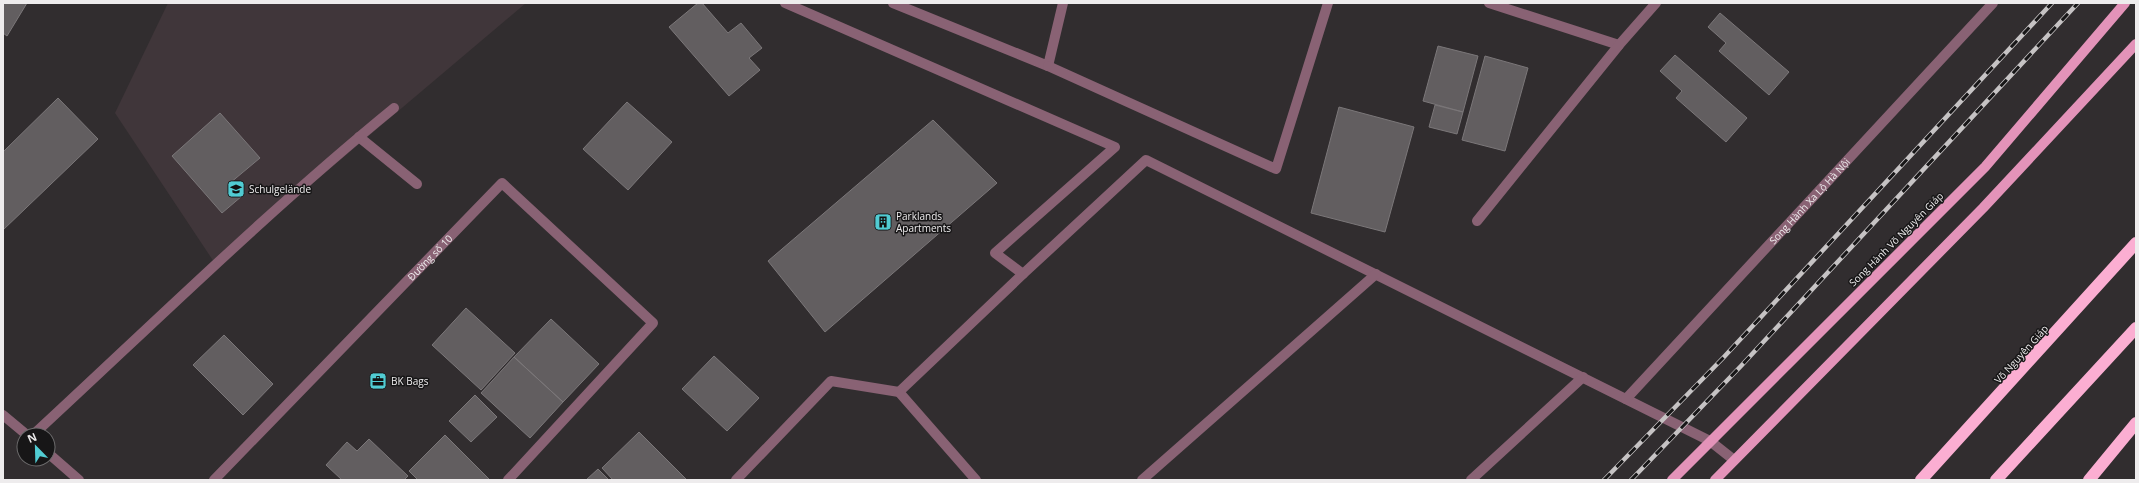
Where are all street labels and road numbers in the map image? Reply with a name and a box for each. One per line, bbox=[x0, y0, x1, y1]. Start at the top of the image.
street label: Song Hành Xa Lộ Hà Nội bbox=[1766, 155, 1853, 247]
street label: Song Hành Võ Nguyên Giáp bbox=[1846, 189, 1946, 289]
street label: Đường số 10 bbox=[404, 231, 456, 284]
street label: Võ Nguyên Giáp bbox=[1991, 322, 2051, 386]

